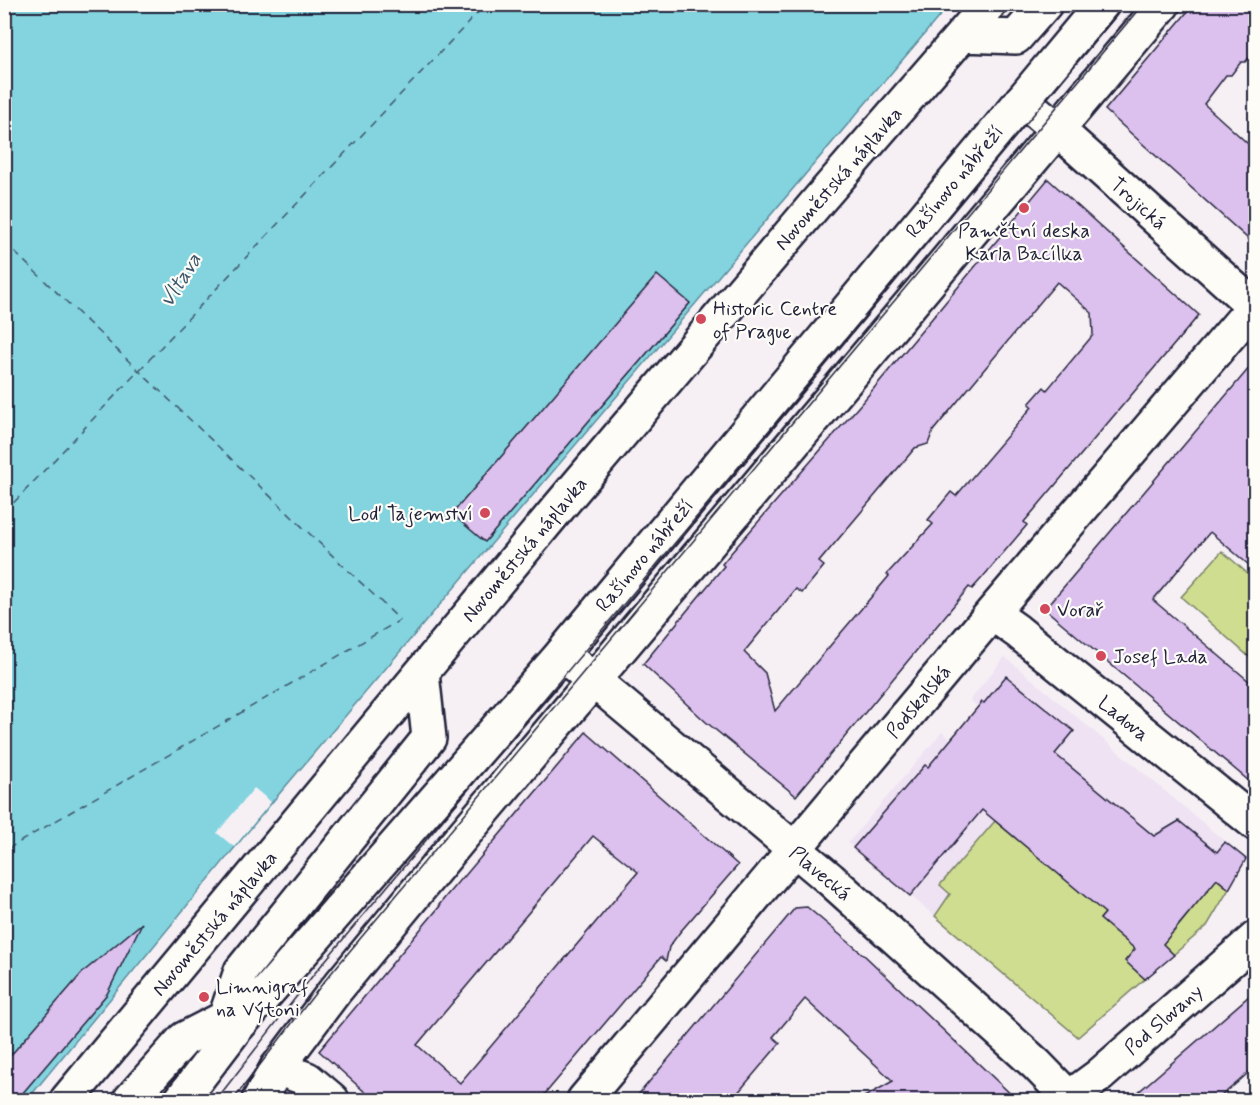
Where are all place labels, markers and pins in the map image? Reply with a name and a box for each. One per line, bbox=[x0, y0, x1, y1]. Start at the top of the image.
marker: Pamětní deska Karla Bacílka bbox=[1017, 201, 1031, 215]
place label: Pamětní deska Karla Bacílka bbox=[958, 218, 1090, 268]
place label: Historic Centre of Prague bbox=[713, 296, 837, 346]
marker: Historic Centre of Prague bbox=[694, 312, 708, 326]
place label: Loď Tajemství bbox=[348, 501, 473, 528]
marker: Loď Tajemství bbox=[478, 506, 492, 520]
place label: Vorař bbox=[1057, 597, 1104, 624]
marker: Vorař bbox=[1038, 602, 1052, 616]
place label: Josef Lada bbox=[1113, 644, 1208, 671]
marker: Josef Lada bbox=[1094, 649, 1108, 663]
place label: Limnigraf na Výtoni bbox=[216, 974, 309, 1024]
marker: Limnigraf na Výtoni bbox=[197, 990, 211, 1004]

